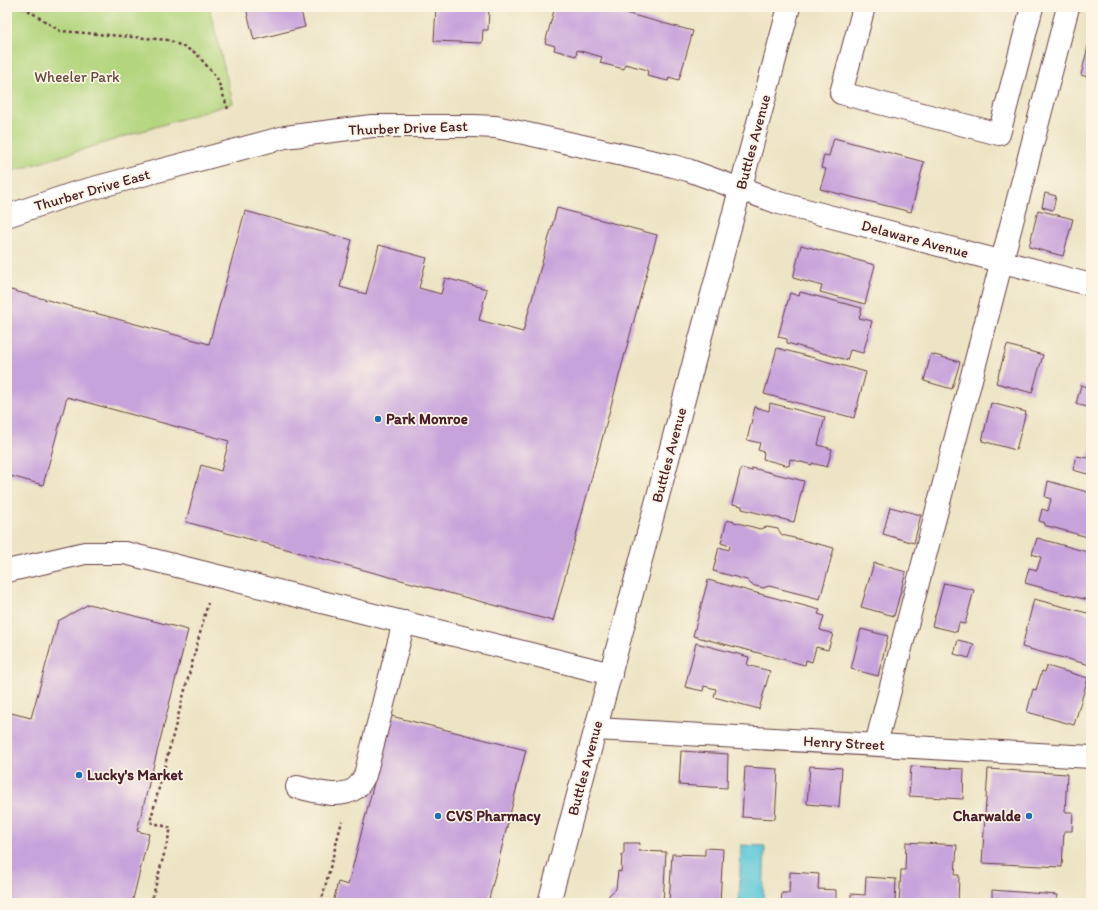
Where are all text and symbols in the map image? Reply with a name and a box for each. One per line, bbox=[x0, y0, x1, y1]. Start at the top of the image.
park label: Wheeler Park bbox=[34, 68, 120, 86]
street label: Buttles Avenue bbox=[732, 92, 774, 192]
street label: Thurber Drive East bbox=[348, 117, 468, 139]
street label: Thurber Drive East bbox=[32, 165, 152, 215]
street label: Delaware Avenue bbox=[859, 216, 971, 262]
street label: Buttles Avenue bbox=[648, 405, 690, 505]
place label: Park Monroe bbox=[386, 410, 468, 428]
marker: Park Monroe bbox=[373, 414, 383, 424]
street label: Buttles Avenue bbox=[564, 718, 606, 818]
street label: Henry Street bbox=[803, 732, 886, 754]
place label: Lucky's Market bbox=[87, 766, 184, 785]
marker: Lucky's Market bbox=[74, 770, 84, 780]
place label: CVS Pharmacy bbox=[446, 807, 541, 826]
place label: Charwalde bbox=[953, 807, 1021, 825]
marker: CVS Pharmacy bbox=[433, 811, 443, 821]
marker: Charwalde bbox=[1024, 811, 1034, 821]

